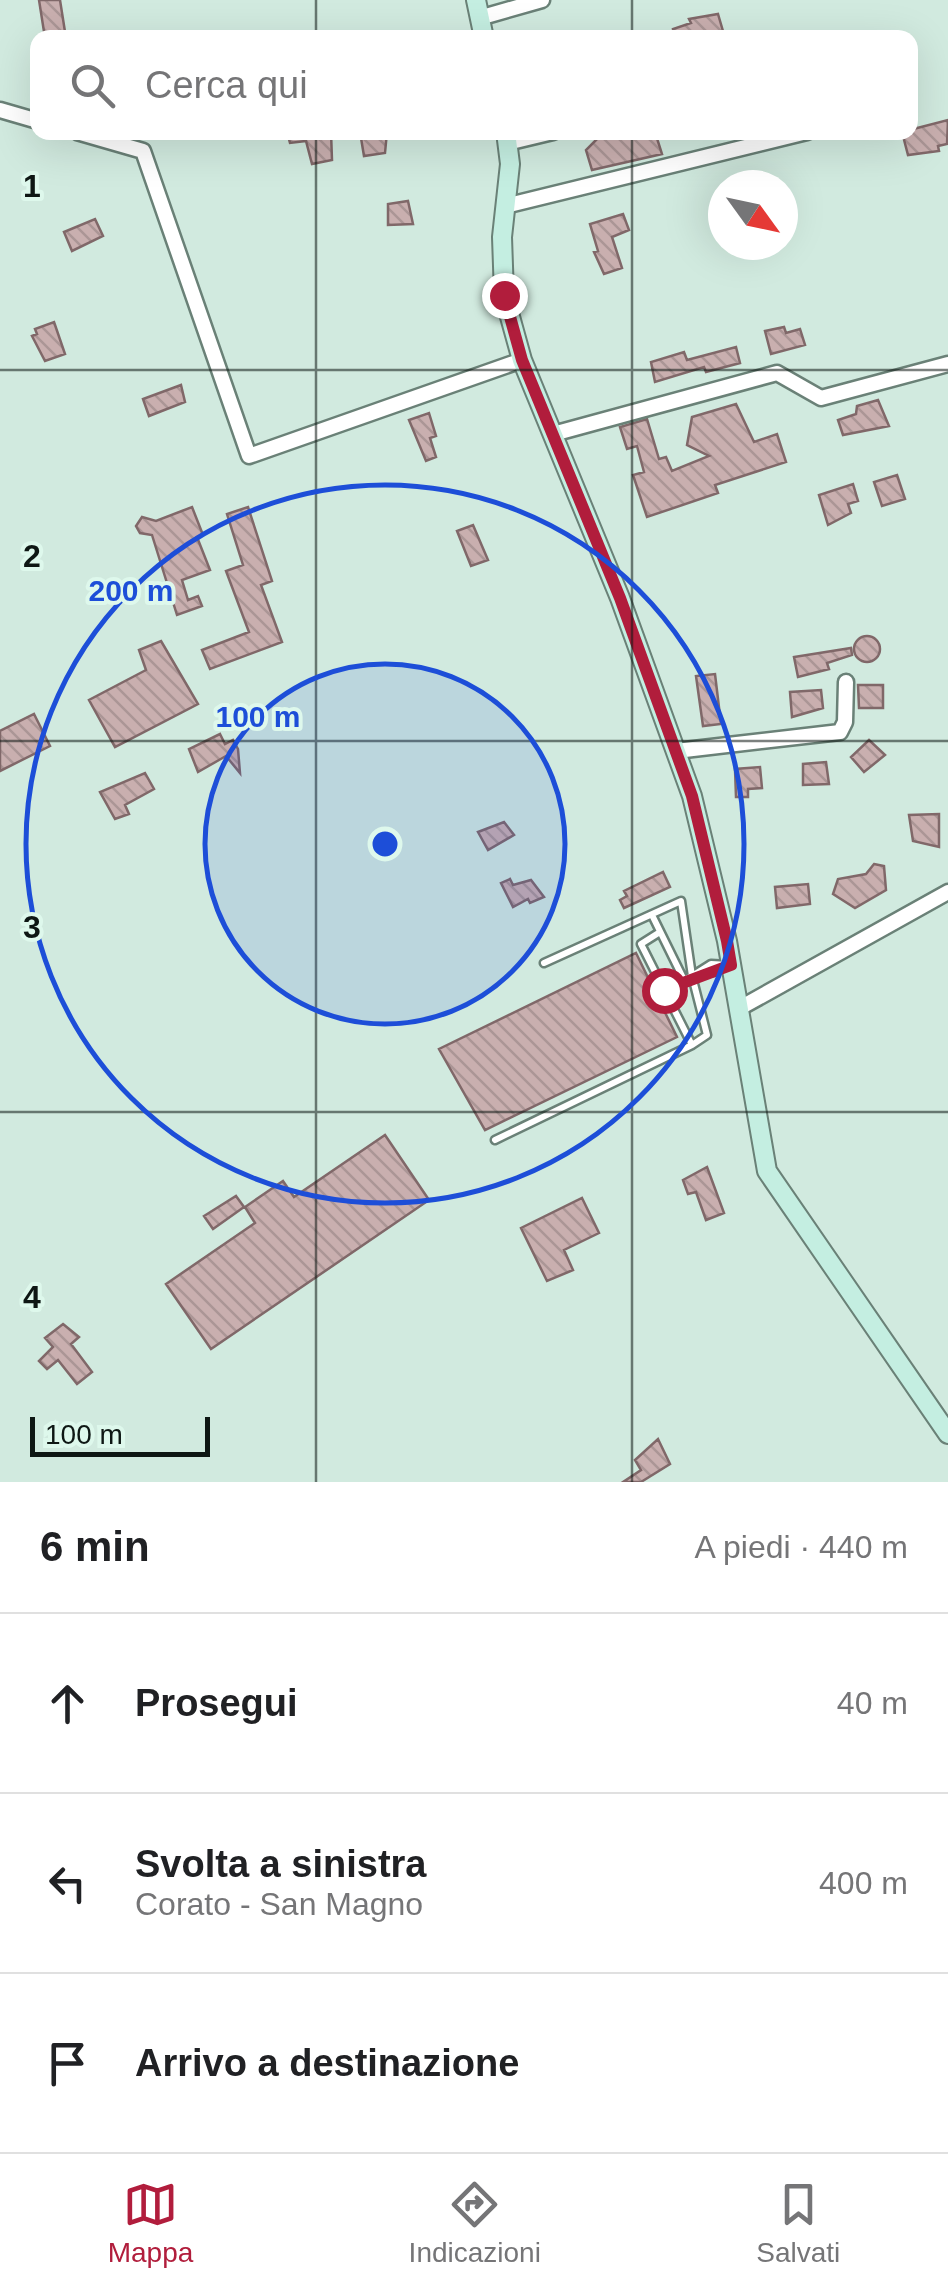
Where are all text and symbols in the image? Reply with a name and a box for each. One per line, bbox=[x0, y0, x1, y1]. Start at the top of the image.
search box bbox=[30, 30, 918, 140]
icon: search bbox=[65, 58, 120, 113]
text: Cerca qui bbox=[145, 64, 308, 106]
text: 1 bbox=[23, 168, 41, 204]
north arrow bbox=[708, 170, 798, 260]
route end bbox=[482, 273, 528, 319]
text: 2 bbox=[23, 538, 41, 574]
text: 200 m bbox=[88, 574, 174, 607]
text: 100 m bbox=[215, 700, 301, 733]
centre of rings bbox=[367, 826, 403, 862]
text: 3 bbox=[23, 909, 41, 945]
route start bbox=[642, 968, 688, 1014]
text: 4 bbox=[23, 1279, 41, 1315]
scale bar bbox=[30, 1412, 210, 1456]
text: 100 m bbox=[45, 1419, 123, 1450]
text: 6 min bbox=[40, 1523, 150, 1570]
text: A piedi · 440 m bbox=[695, 1529, 908, 1565]
icon: ahead bbox=[40, 1676, 95, 1731]
text: Prosegui bbox=[135, 1682, 298, 1724]
text: 40 m bbox=[837, 1685, 908, 1721]
text: Svolta a sinistra bbox=[135, 1843, 426, 1885]
icon: left bbox=[40, 1856, 95, 1911]
text: 400 m bbox=[819, 1865, 908, 1901]
text: Corato - San Magno bbox=[135, 1886, 423, 1922]
icon: arrive bbox=[40, 2036, 95, 2091]
text: Arrivo a destinazione bbox=[135, 2042, 519, 2084]
tab: Mappa bbox=[108, 2177, 193, 2269]
tab: Indicazioni bbox=[409, 2177, 541, 2269]
tab: Salvati bbox=[756, 2177, 840, 2269]

